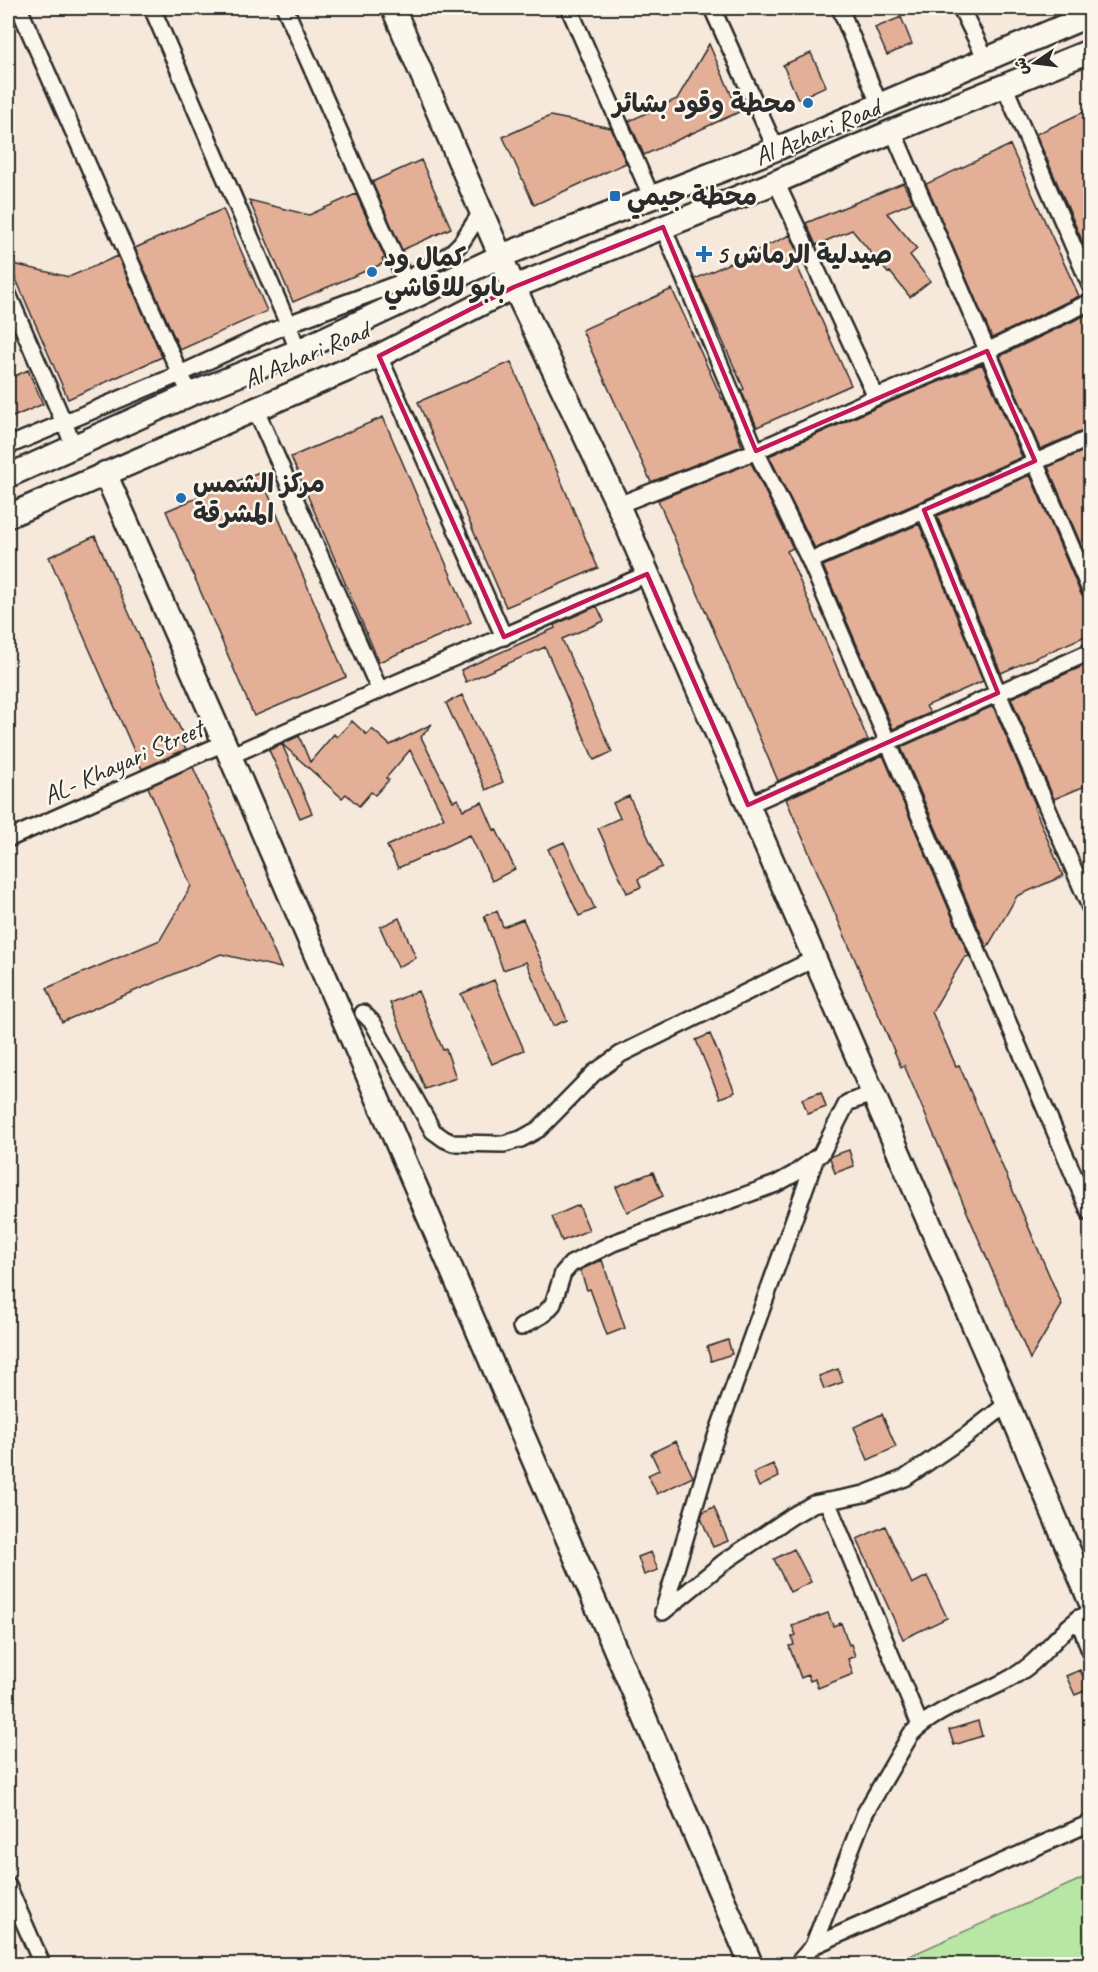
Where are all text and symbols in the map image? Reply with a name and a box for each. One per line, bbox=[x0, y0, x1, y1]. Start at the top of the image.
north arrow bbox=[1005, 33, 1065, 93]
text: ش bbox=[1010, 55, 1033, 77]
place label: محطة وقود بشائر bbox=[610, 87, 796, 120]
street label: Al Azhari Road bbox=[749, 89, 888, 173]
marker: محطة وقود بشائر bbox=[801, 96, 815, 110]
place label: محطة جيمي bbox=[627, 180, 757, 220]
marker: محطة جيمي bbox=[608, 189, 622, 203]
place label: صيدلية الرماش 5 bbox=[716, 238, 892, 271]
place label: كمال ود بابو للاقاشي bbox=[384, 241, 506, 311]
marker: صيدلية الرماش 5 bbox=[697, 247, 711, 261]
marker: كمال ود بابو للاقاشي bbox=[365, 265, 379, 279]
street label: Al Azhari Road bbox=[238, 312, 377, 396]
place label: مركز الشمس المشرقة bbox=[193, 467, 325, 530]
marker: مركز الشمس المشرقة bbox=[174, 491, 188, 505]
street label: AL- Khayari Street bbox=[38, 711, 211, 812]

